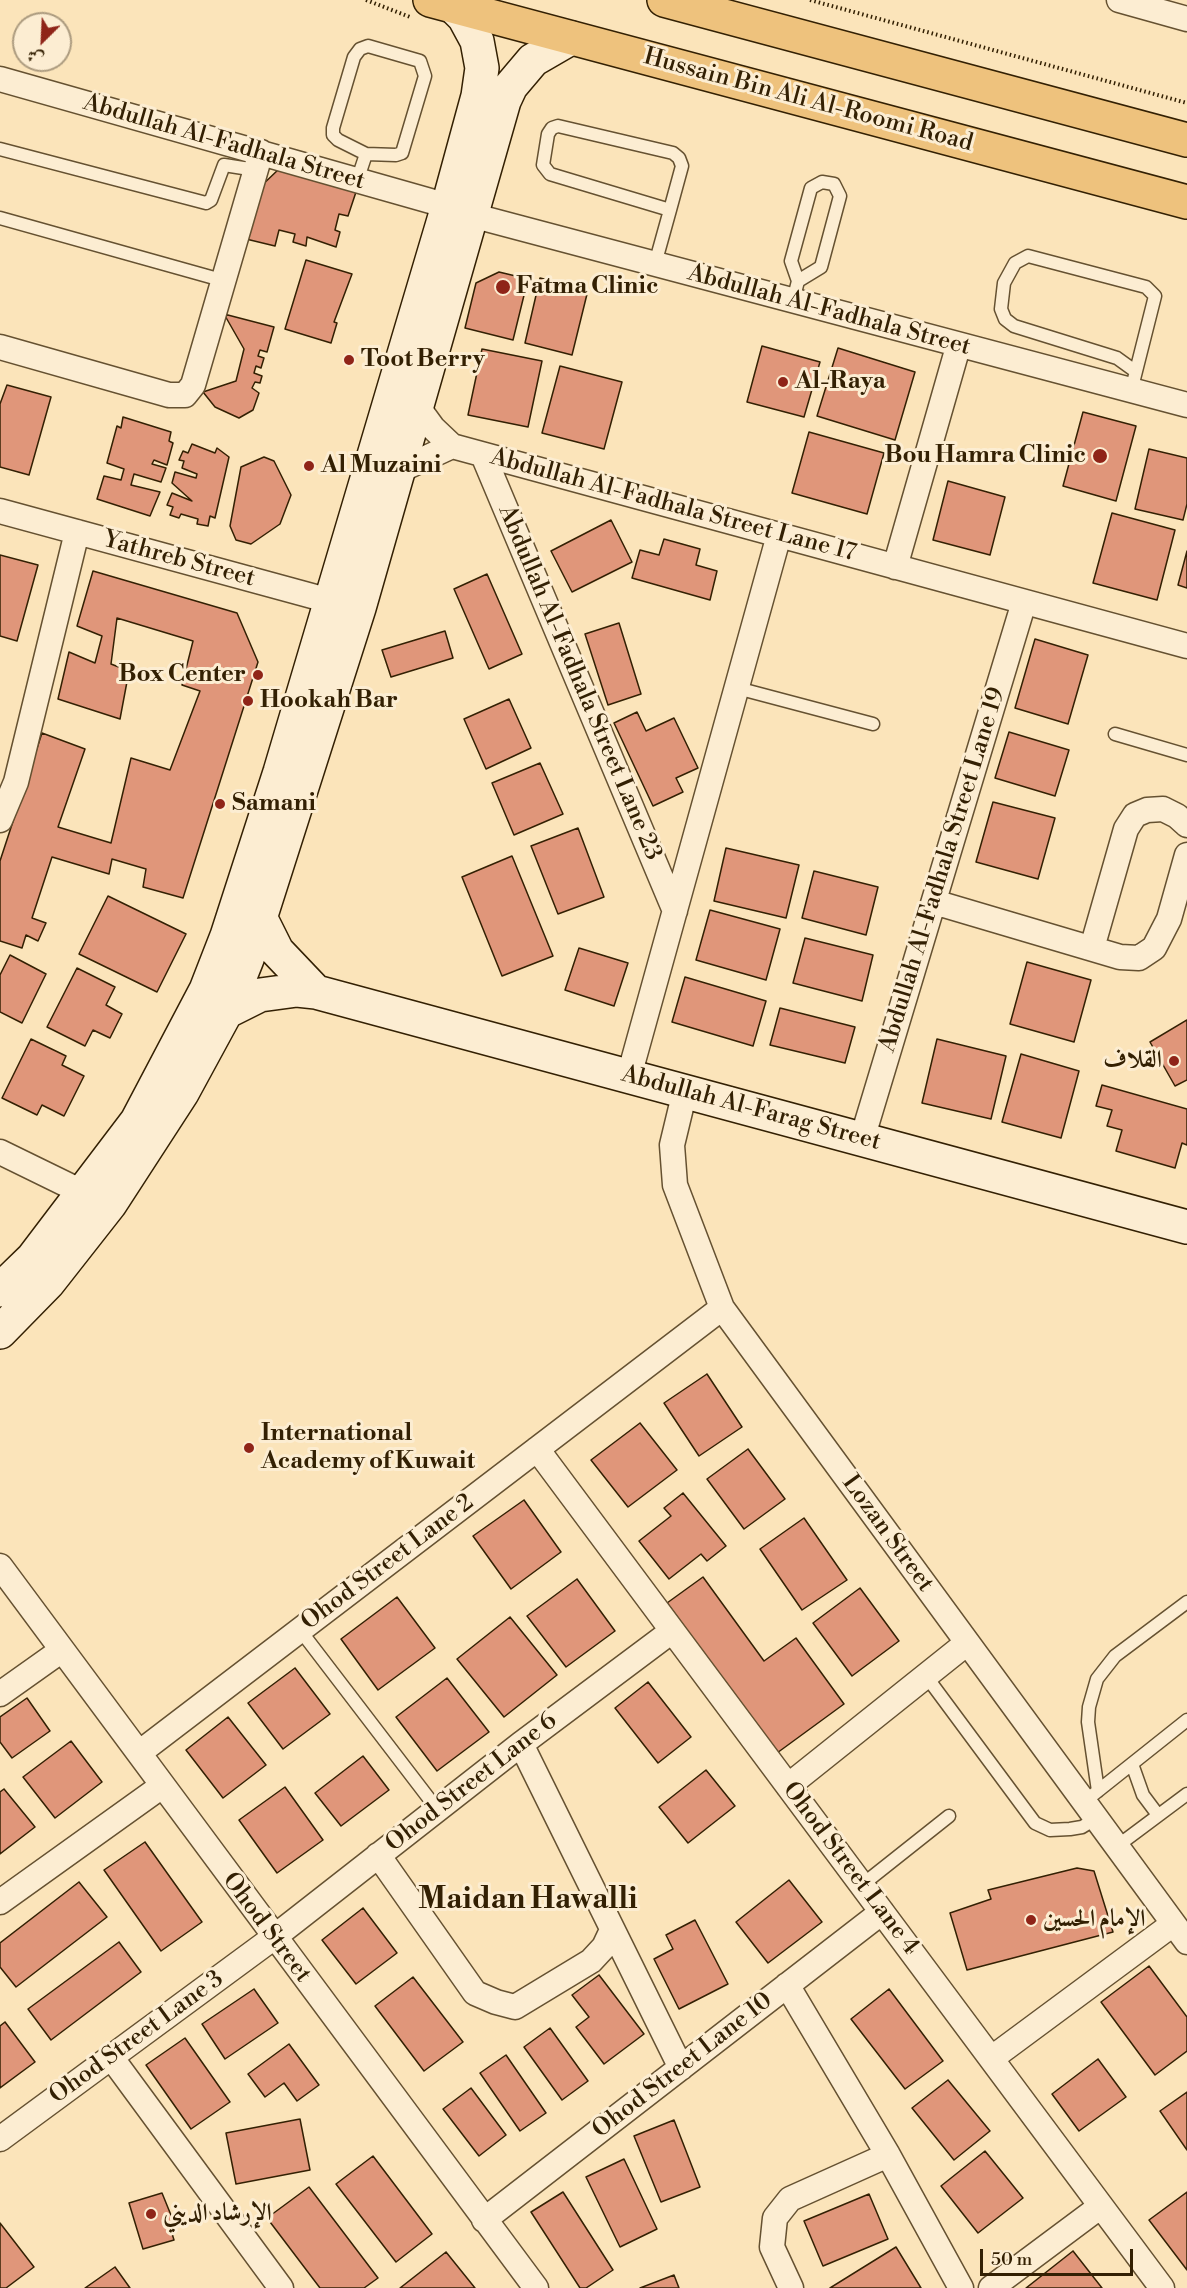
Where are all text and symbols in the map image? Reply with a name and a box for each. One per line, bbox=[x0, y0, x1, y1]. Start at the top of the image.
north arrow bbox=[12, 12, 72, 72]
street label: Hussain Bin Ali Al-Roomi Road bbox=[640, 43, 976, 159]
text: ش bbox=[24, 44, 47, 69]
street label: Abdullah Al-Fadhala Street bbox=[80, 89, 368, 197]
street label: Abdullah Al-Fadhala Street bbox=[684, 259, 974, 363]
place label: Fatma Clinic bbox=[516, 273, 658, 301]
marker: Fatma Clinic bbox=[494, 278, 512, 296]
place label: Toot Berry bbox=[361, 346, 485, 374]
marker: Toot Berry bbox=[342, 353, 356, 367]
place label: Al-Raya bbox=[795, 368, 886, 396]
marker: Al-Raya bbox=[776, 375, 790, 389]
place label: Bou Hamra Clinic bbox=[884, 442, 1086, 470]
street label: Abdullah Al-Fadhala Street Lane 17 bbox=[487, 443, 859, 569]
marker: Bou Hamra Clinic bbox=[1091, 447, 1109, 465]
place label: Al Muzaini bbox=[321, 452, 441, 480]
marker: Al Muzaini bbox=[302, 459, 316, 473]
street label: Abdullah Al-Fadhala Street Lane 23 bbox=[491, 501, 667, 865]
street label: Yathreb Street bbox=[100, 526, 258, 594]
place label: Box Center bbox=[118, 661, 246, 689]
marker: Box Center bbox=[251, 668, 265, 682]
street label: Abdullah Al-Fadhala Street Lane 19 bbox=[874, 684, 1012, 1056]
place label: Hookah Bar bbox=[260, 687, 398, 715]
marker: Hookah Bar bbox=[241, 694, 255, 708]
place label: Samani bbox=[232, 790, 316, 818]
marker: Samani bbox=[213, 797, 227, 811]
place label: القلاف bbox=[1103, 1047, 1162, 1075]
marker: القلاف bbox=[1167, 1054, 1181, 1068]
street label: Abdullah Al-Farag Street bbox=[618, 1061, 884, 1157]
place label: International Academy of Kuwait bbox=[261, 1420, 475, 1476]
marker: International Academy of Kuwait bbox=[242, 1441, 256, 1455]
street label: Lozan Street bbox=[835, 1470, 939, 1598]
street label: Ohod Street Lane 2 bbox=[296, 1489, 480, 1637]
street label: Ohod Street Lane 6 bbox=[381, 1707, 563, 1859]
street label: Ohod Street Lane 4 bbox=[776, 1777, 924, 1961]
street label: Ohod Street bbox=[215, 1867, 317, 1989]
district label: Maidan Hawalli bbox=[418, 1883, 638, 1919]
place label: الإمام الحسين bbox=[1043, 1906, 1145, 1934]
marker: الإمام الحسين bbox=[1024, 1913, 1038, 1927]
street label: Ohod Street Lane 3 bbox=[44, 1965, 230, 2111]
street label: Ohod Street Lane 10 bbox=[587, 1987, 779, 2145]
place label: الإرشاد الديني bbox=[163, 2200, 272, 2228]
marker: الإرشاد الديني bbox=[144, 2207, 158, 2221]
scale bar bbox=[983, 2237, 1136, 2275]
text: 50 m bbox=[991, 2248, 1032, 2271]

